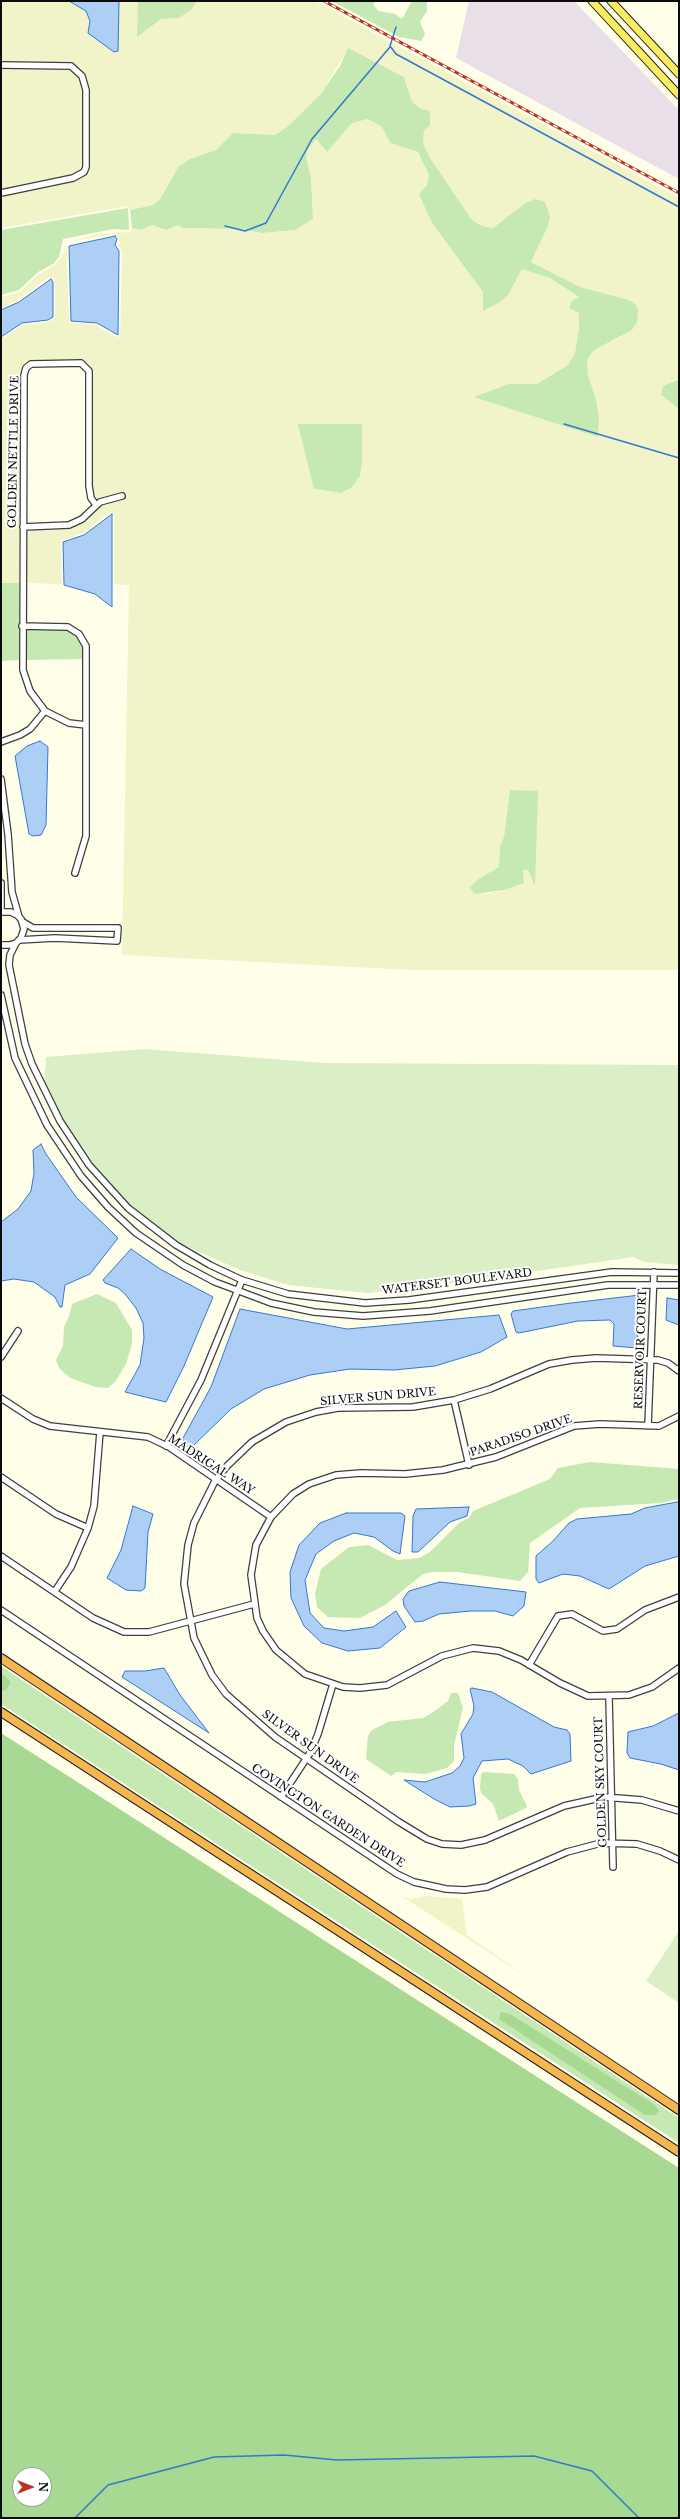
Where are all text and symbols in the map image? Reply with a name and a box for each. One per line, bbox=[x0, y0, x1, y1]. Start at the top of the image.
street label: GOLDEN NETTLE DRIVE bbox=[6, 376, 22, 528]
street label: WATERSET BOULEVARD bbox=[381, 1266, 533, 1298]
street label: RESERVOIR COURT bbox=[632, 1288, 650, 1410]
street label: SILVER SUN DRIVE bbox=[320, 1385, 436, 1409]
street label: PARADISO DRIVE bbox=[468, 1412, 574, 1460]
street label: MADRIGAL WAY bbox=[165, 1432, 257, 1498]
street label: SILVER SUN DRIVE bbox=[259, 1708, 361, 1786]
street label: GOLDEN SKY COURT bbox=[592, 1716, 610, 1848]
street label: COVINGTON GARDEN DRIVE bbox=[249, 1761, 407, 1871]
north arrow bbox=[12, 2467, 52, 2507]
text: N bbox=[36, 2482, 50, 2492]

